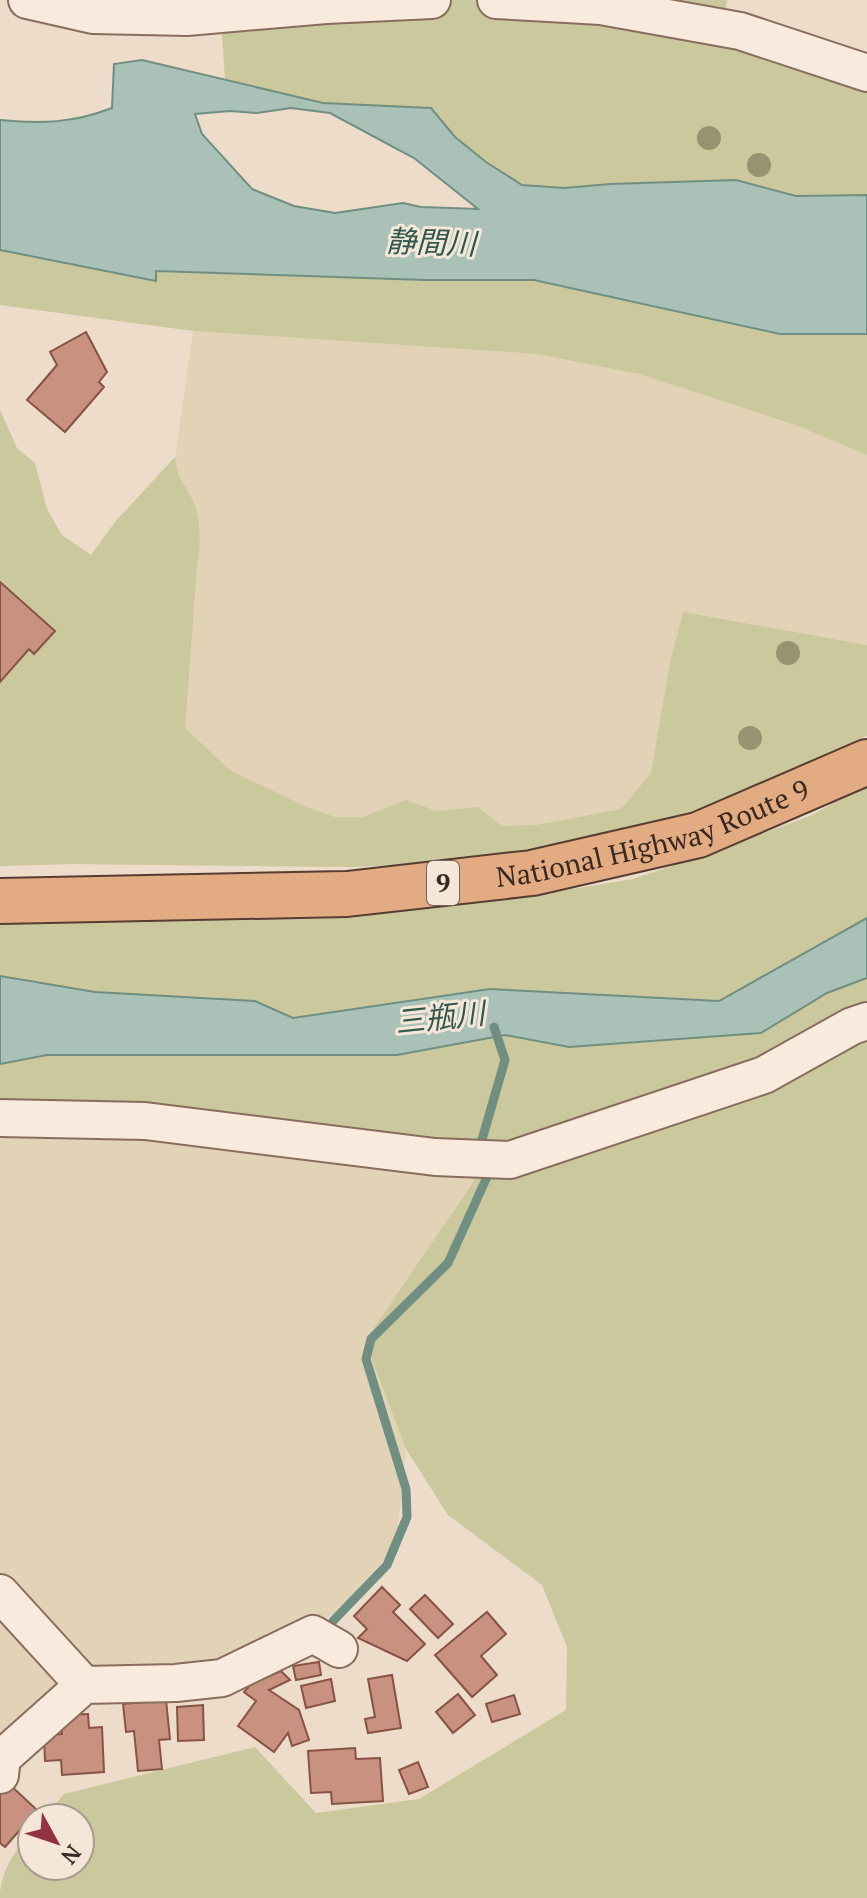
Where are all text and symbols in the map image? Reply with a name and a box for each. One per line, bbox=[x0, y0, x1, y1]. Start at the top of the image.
water label: 静間川 bbox=[385, 220, 480, 264]
street label: National Highway Route 9 bbox=[494, 770, 815, 895]
road number: 9 bbox=[427, 861, 459, 905]
water label: 三瓶川 bbox=[393, 992, 490, 1042]
north arrow bbox=[16, 1802, 96, 1882]
text: N bbox=[55, 1839, 88, 1871]

